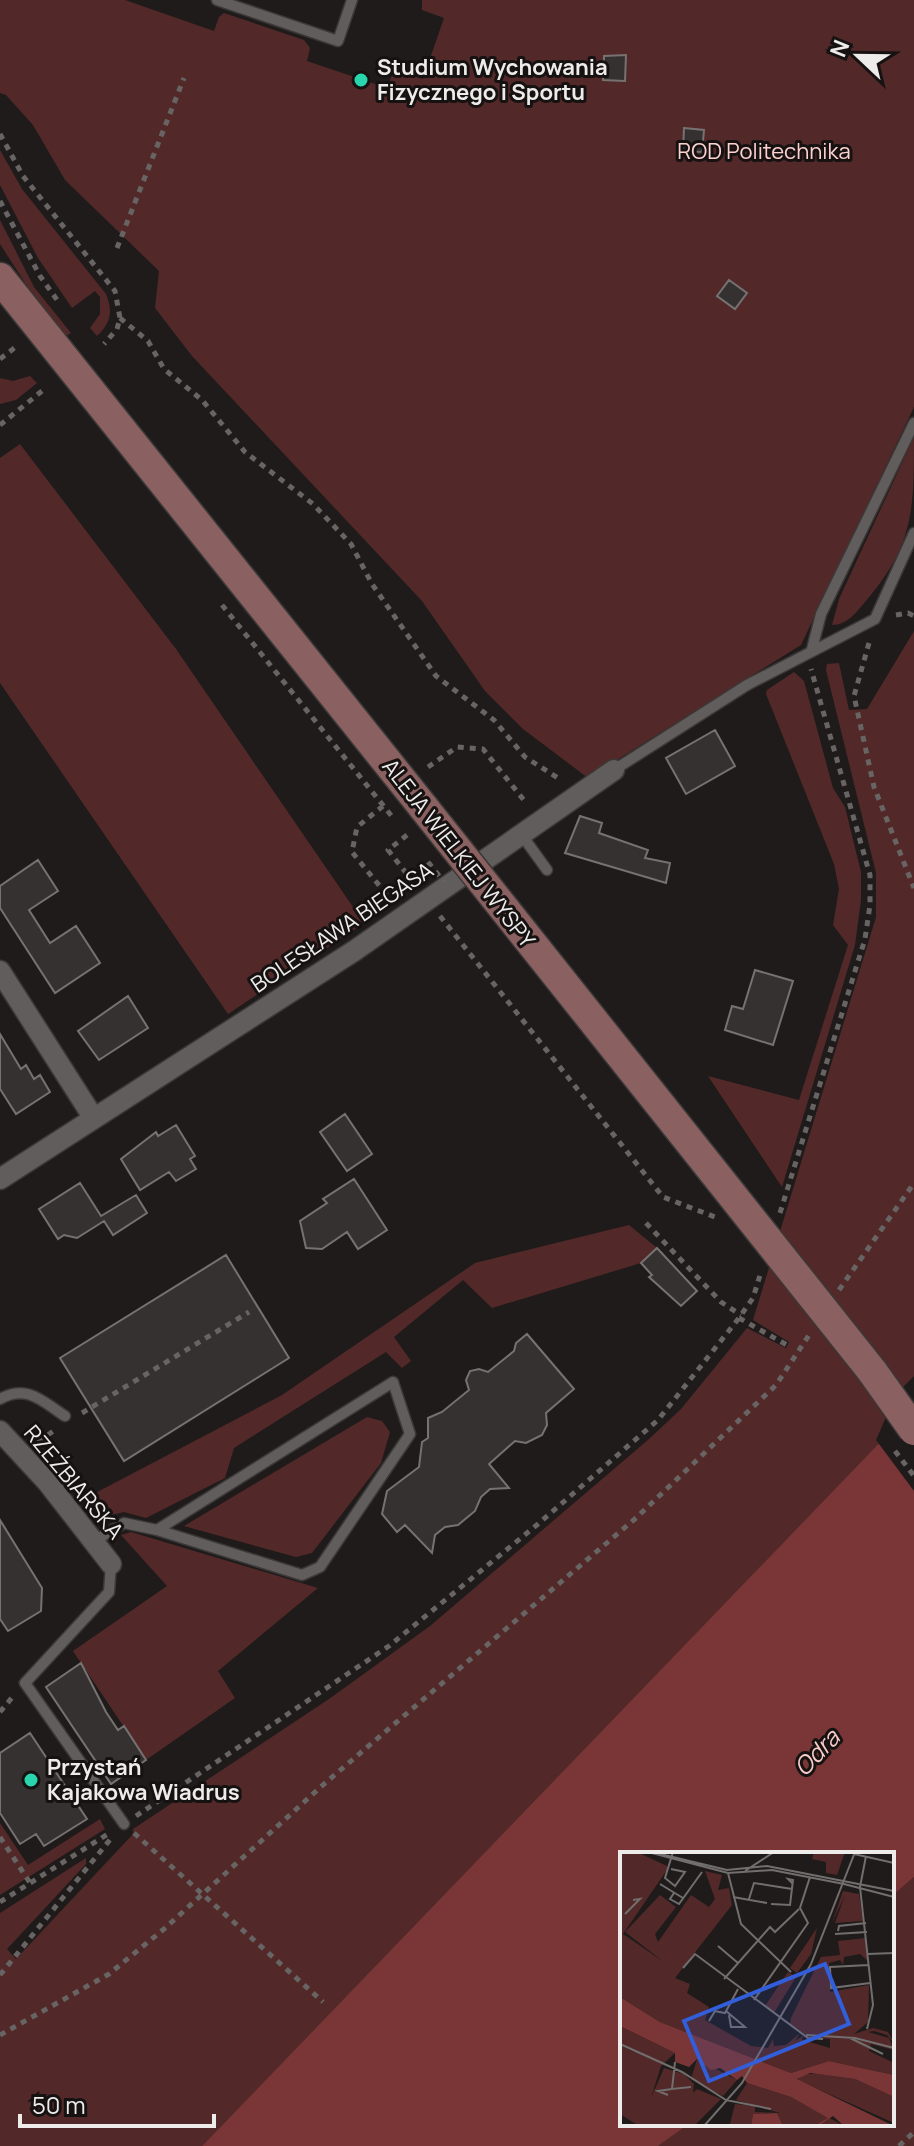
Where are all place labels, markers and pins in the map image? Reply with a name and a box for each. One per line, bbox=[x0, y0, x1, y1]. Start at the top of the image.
place label: Studium Wychowania Fizycznego i Sportu bbox=[377, 52, 608, 107]
marker: Studium Wychowania Fizycznego i Sportu bbox=[352, 71, 370, 89]
place label: Przystań Kajakowa Wiadrus bbox=[47, 1752, 240, 1807]
marker: Przystań Kajakowa Wiadrus bbox=[22, 1771, 40, 1789]

